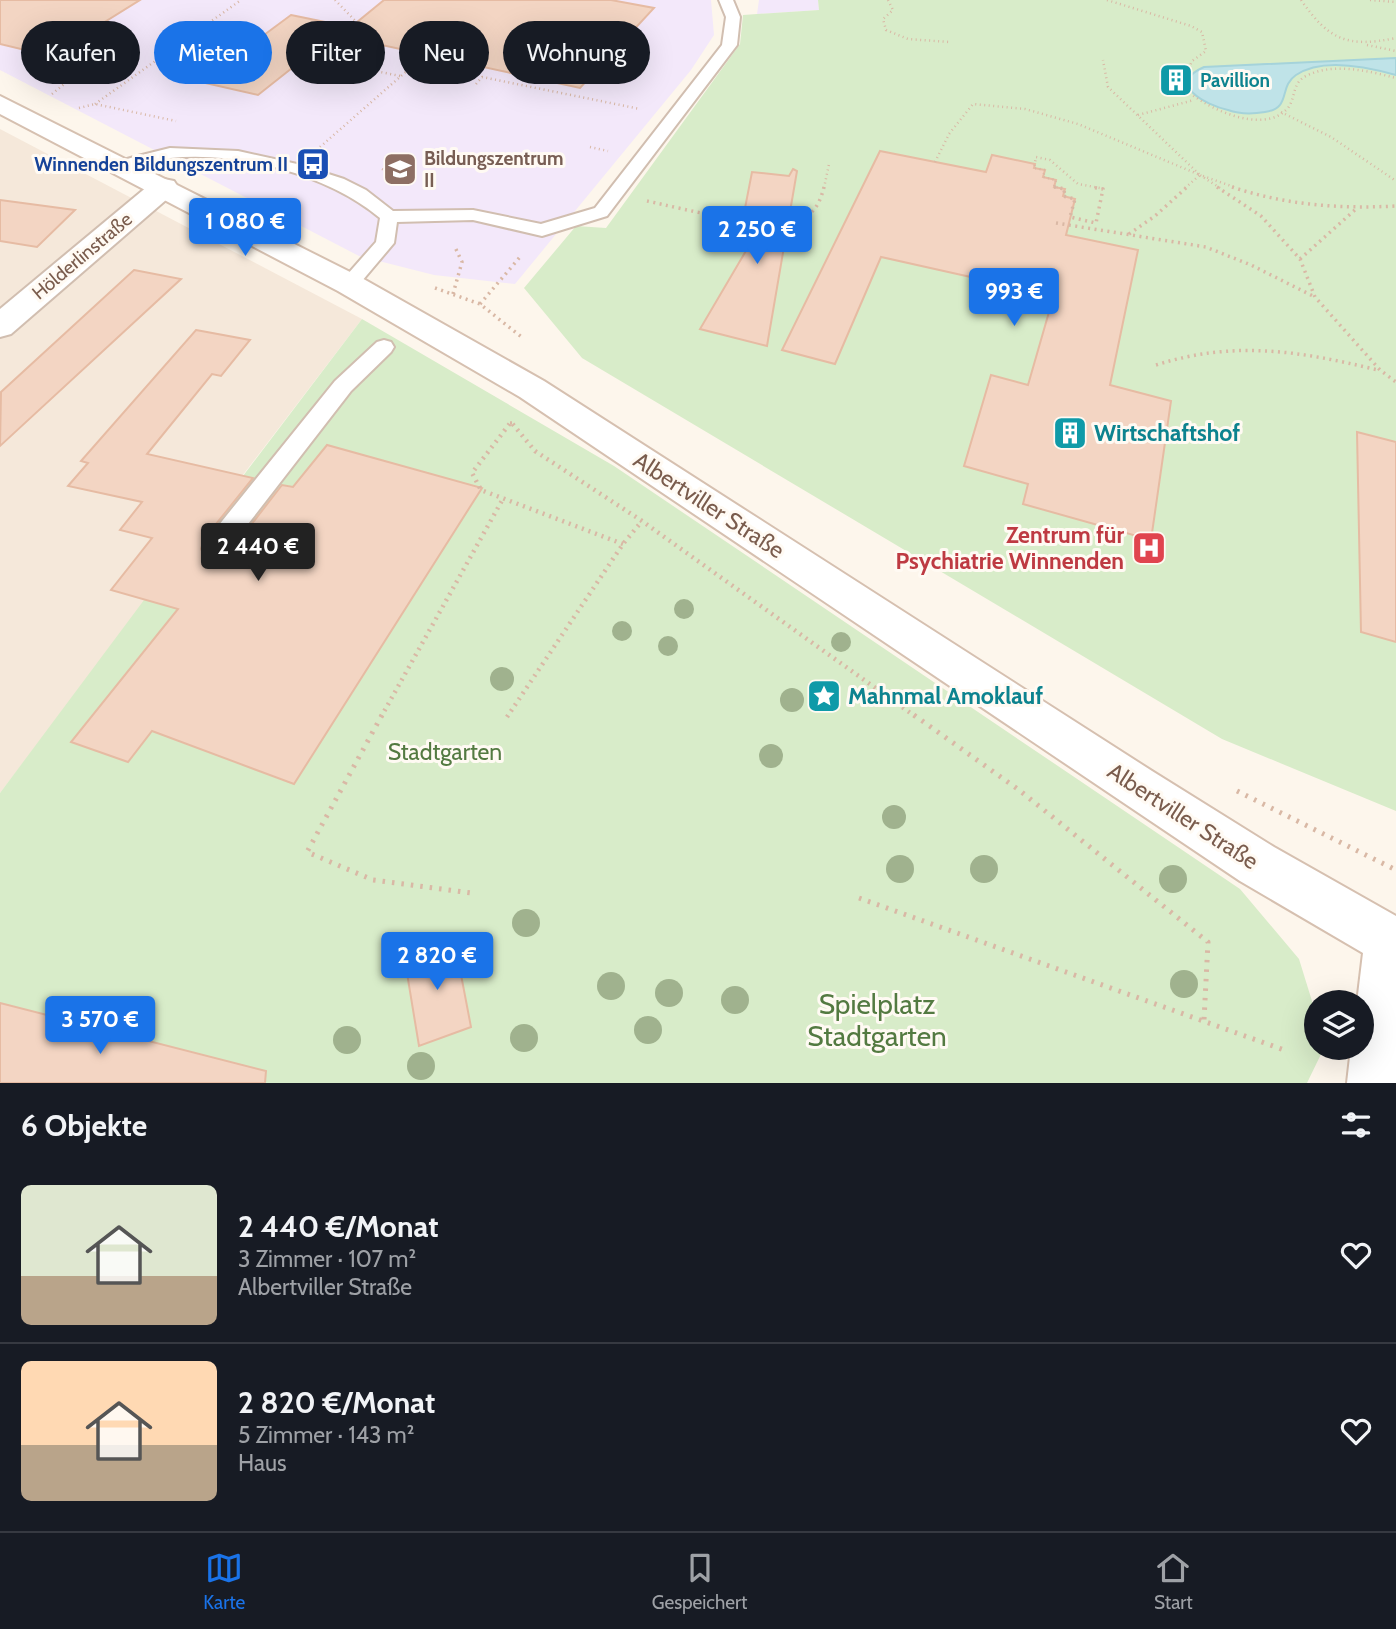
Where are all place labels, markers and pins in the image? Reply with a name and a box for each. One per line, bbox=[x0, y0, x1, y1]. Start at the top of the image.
building icon: Pavillion bbox=[1157, 61, 1195, 99]
place label: Pavillion bbox=[1200, 69, 1270, 92]
bus stop icon: Winnenden Bildungszentrum II bbox=[294, 145, 332, 183]
place label: Bildungszentrum II bbox=[424, 147, 563, 192]
school or university icon: Bildungszentrum II bbox=[381, 150, 419, 188]
place label: Winnenden Bildungszentrum II bbox=[34, 153, 288, 176]
pin: 1 080 € bbox=[180, 198, 310, 258]
pin: 2 250 € bbox=[692, 206, 822, 266]
pin: 993 € bbox=[965, 268, 1063, 328]
building icon: Wirtschaftshof bbox=[1051, 414, 1089, 452]
place label: Wirtschaftshof bbox=[1094, 419, 1240, 447]
place label: Zentrum für Psychiatrie Winnenden bbox=[896, 521, 1124, 575]
pin: 2 440 € bbox=[193, 524, 323, 583]
hospital icon: Zentrum für Psychiatrie Winnenden bbox=[1130, 529, 1168, 567]
place icon: Mahnmal Amoklauf bbox=[805, 677, 843, 715]
place label: Mahnmal Amoklauf bbox=[848, 682, 1043, 710]
pin: 2 820 € bbox=[372, 932, 502, 992]
pin: 3 570 € bbox=[35, 996, 165, 1056]

